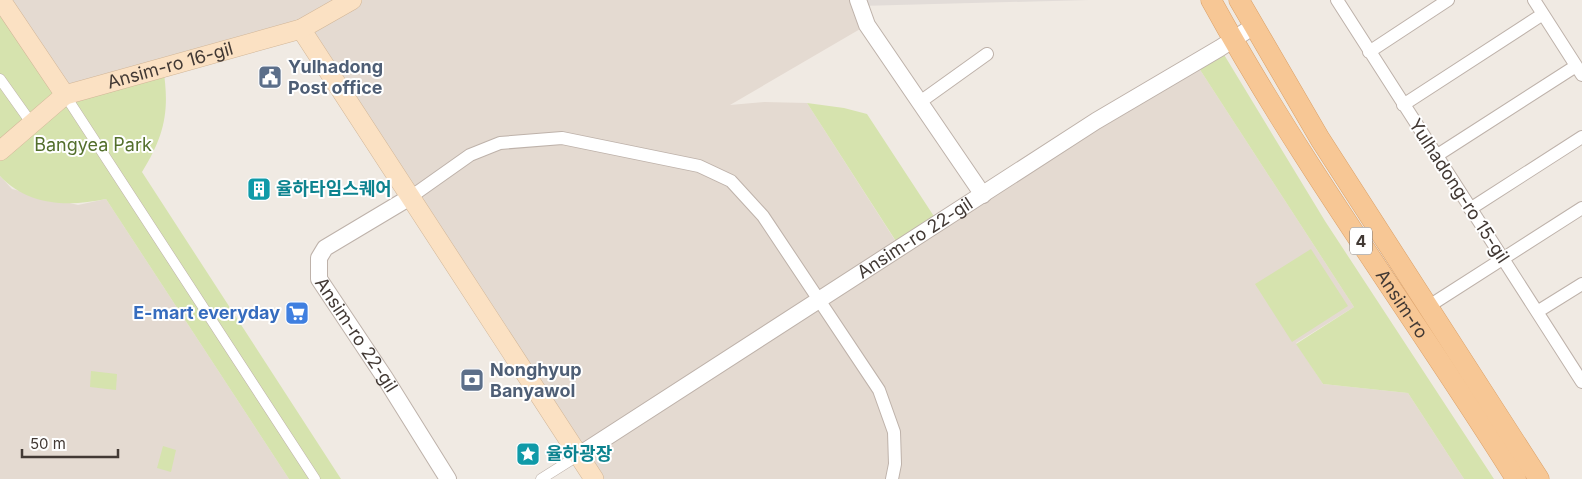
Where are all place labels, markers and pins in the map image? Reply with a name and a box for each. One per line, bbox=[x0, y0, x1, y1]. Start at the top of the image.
place label: Yulhadong Post office bbox=[288, 56, 383, 98]
public building icon: Yulhadong Post office bbox=[257, 64, 283, 90]
building icon: 율하타임스퀘어 bbox=[246, 176, 272, 202]
place label: 율하타임스퀘어 bbox=[276, 178, 392, 199]
supermarket icon: E-mart everyday bbox=[284, 300, 310, 326]
place label: E-mart everyday bbox=[133, 302, 280, 323]
place label: Nonghyup Banyawol bbox=[490, 359, 582, 401]
bank icon: Nonghyup Banyawol bbox=[459, 367, 485, 393]
place icon: 율하광장 bbox=[515, 441, 541, 467]
place label: 율하광장 bbox=[546, 443, 613, 464]

